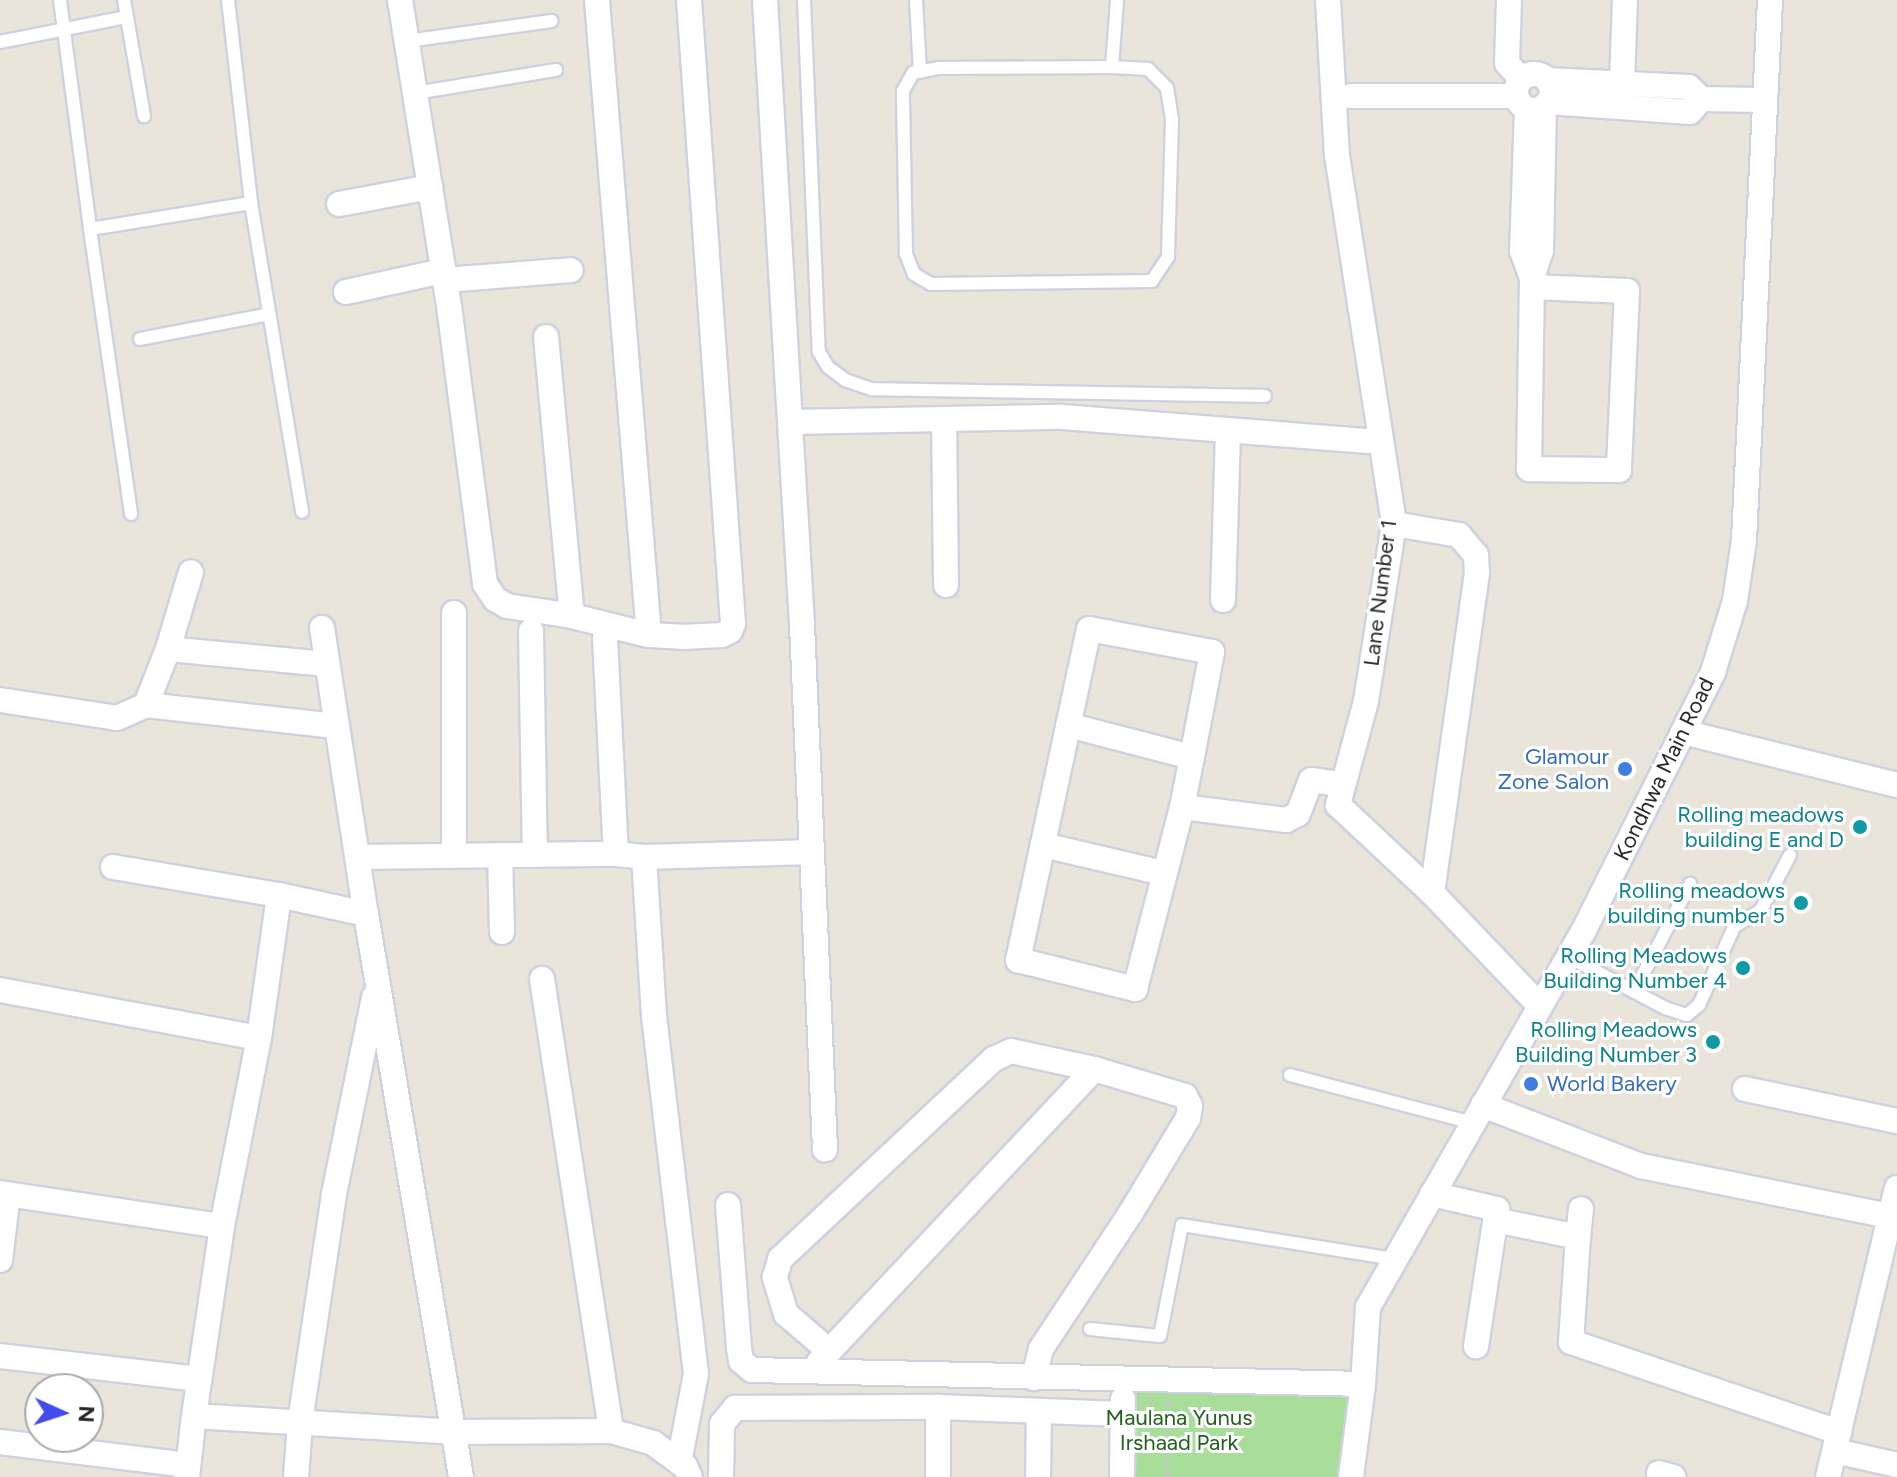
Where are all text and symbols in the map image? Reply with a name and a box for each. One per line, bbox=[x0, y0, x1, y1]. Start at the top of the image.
street label: Lane Number 1 bbox=[1358, 518, 1402, 668]
street label: Kondhwa Main Road bbox=[1608, 673, 1720, 865]
place label: Glamour Zone Salon bbox=[1498, 743, 1609, 794]
marker: Glamour Zone Salon bbox=[1616, 760, 1634, 778]
place label: Rolling meadows building E and D bbox=[1677, 801, 1844, 852]
marker: Rolling meadows building E and D bbox=[1851, 818, 1869, 836]
place label: Rolling meadows building number 5 bbox=[1608, 877, 1785, 928]
marker: Rolling meadows building number 5 bbox=[1792, 894, 1810, 912]
place label: Rolling Meadows Building Number 4 bbox=[1543, 942, 1727, 994]
marker: Rolling Meadows Building Number 4 bbox=[1734, 959, 1752, 977]
place label: Rolling Meadows Building Number 3 bbox=[1515, 1016, 1697, 1068]
marker: Rolling Meadows Building Number 3 bbox=[1704, 1033, 1722, 1051]
place label: World Bakery bbox=[1547, 1071, 1677, 1097]
marker: World Bakery bbox=[1522, 1075, 1540, 1093]
north arrow bbox=[24, 1373, 104, 1453]
park label: Maulana Yunus Irshaad Park bbox=[1106, 1404, 1252, 1456]
text: N bbox=[73, 1405, 100, 1423]

